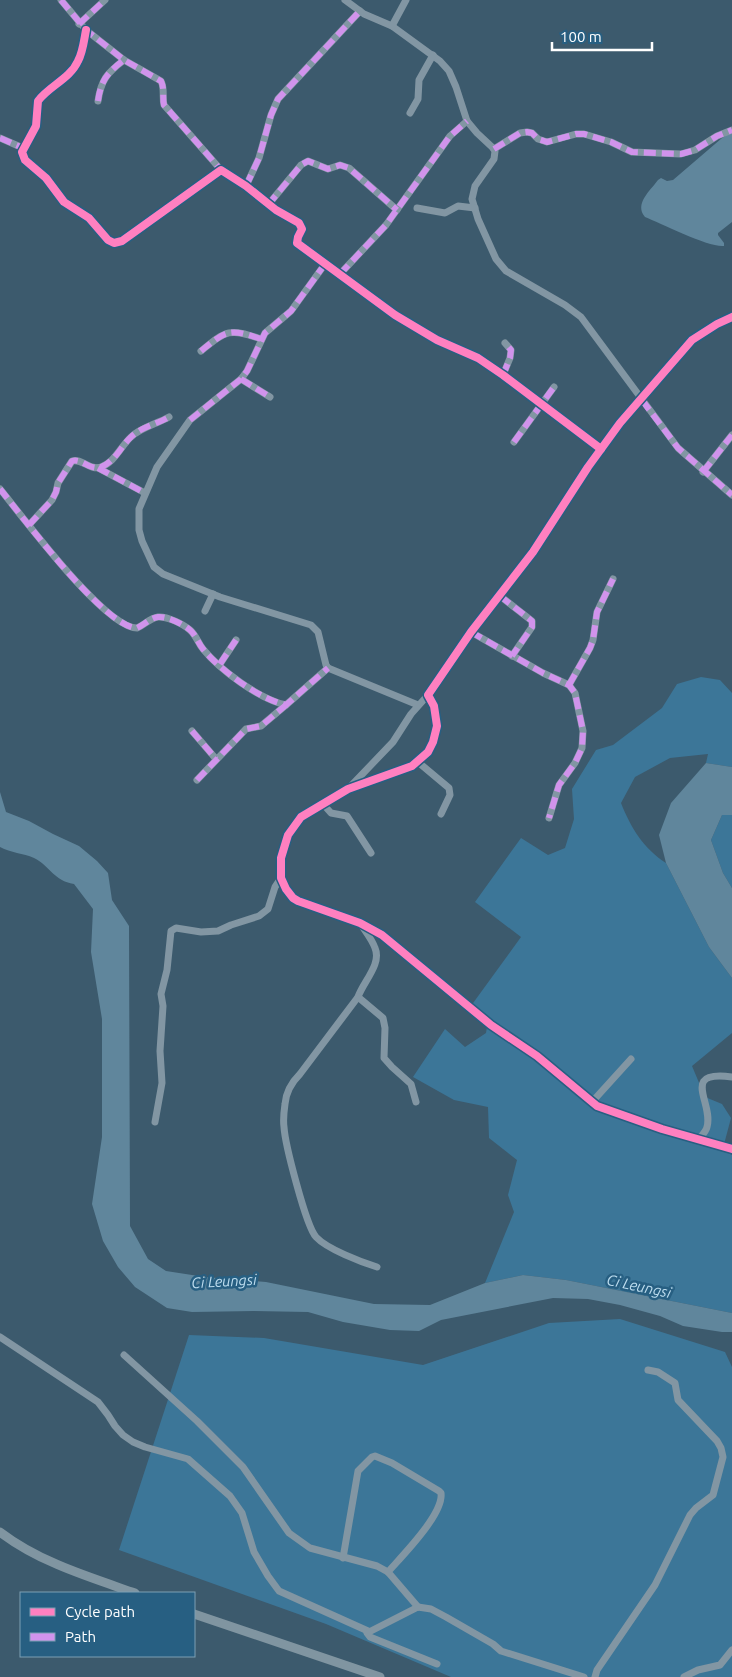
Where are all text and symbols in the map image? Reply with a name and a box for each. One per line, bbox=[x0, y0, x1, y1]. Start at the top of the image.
scale bar bbox=[552, 20, 652, 52]
text: 100 m bbox=[560, 28, 602, 45]
water label: Ci Leungsi bbox=[191, 1271, 258, 1291]
water label: Ci Leungsi bbox=[605, 1271, 674, 1301]
legend bbox=[20, 1592, 195, 1657]
text: Cycle path bbox=[65, 1603, 135, 1620]
text: Path bbox=[65, 1628, 96, 1645]

